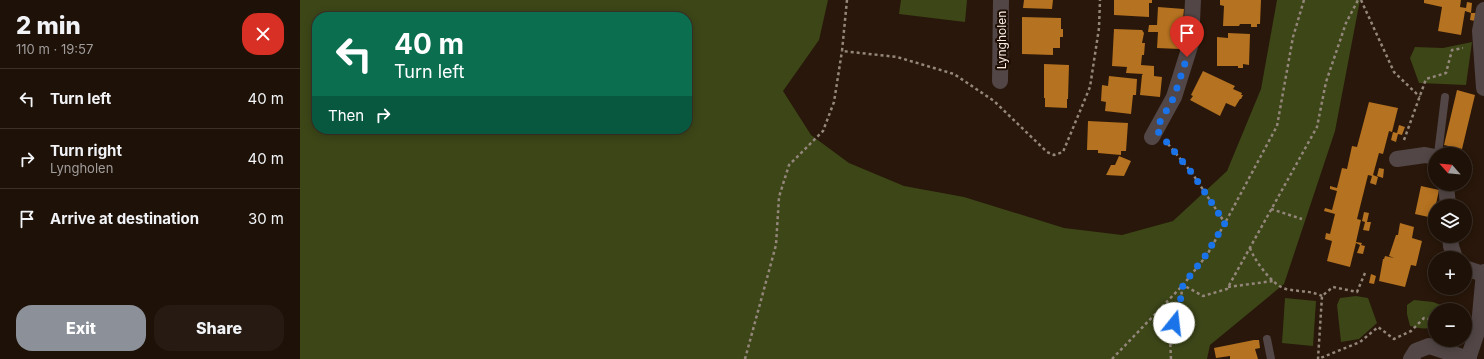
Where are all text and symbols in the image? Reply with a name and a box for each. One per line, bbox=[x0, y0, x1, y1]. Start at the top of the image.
text: 2 min bbox=[16, 11, 81, 40]
street label: Lyngholen bbox=[994, 11, 1009, 69]
button: close bbox=[242, 13, 284, 55]
pin bbox=[1170, 16, 1204, 57]
icon: arrive bbox=[1176, 22, 1198, 44]
text: 40 m bbox=[394, 27, 464, 61]
icon: left bbox=[328, 28, 380, 80]
text: 110 m · 19:57 bbox=[16, 41, 93, 57]
text: Turn left bbox=[394, 61, 464, 82]
icon: left bbox=[16, 88, 38, 110]
text: Turn left bbox=[50, 89, 111, 108]
text: 40 m bbox=[247, 89, 284, 108]
icon: right bbox=[372, 104, 394, 126]
text: Then bbox=[328, 106, 364, 125]
text: Turn right bbox=[50, 141, 122, 160]
north arrow bbox=[1428, 147, 1472, 191]
map controls bbox=[1428, 147, 1472, 347]
icon: right bbox=[16, 148, 38, 170]
text: 40 m bbox=[247, 149, 284, 168]
text: Lyngholen bbox=[50, 160, 113, 176]
button: layers bbox=[1428, 199, 1472, 243]
icon: arrive bbox=[16, 208, 38, 230]
text: Arrive at destination bbox=[50, 209, 199, 228]
text: 30 m bbox=[248, 209, 284, 228]
button: + bbox=[1428, 251, 1472, 295]
position arrow bbox=[1153, 302, 1195, 344]
button: − bbox=[1428, 303, 1472, 347]
button: Exit bbox=[16, 305, 146, 351]
button: Share bbox=[154, 305, 284, 351]

